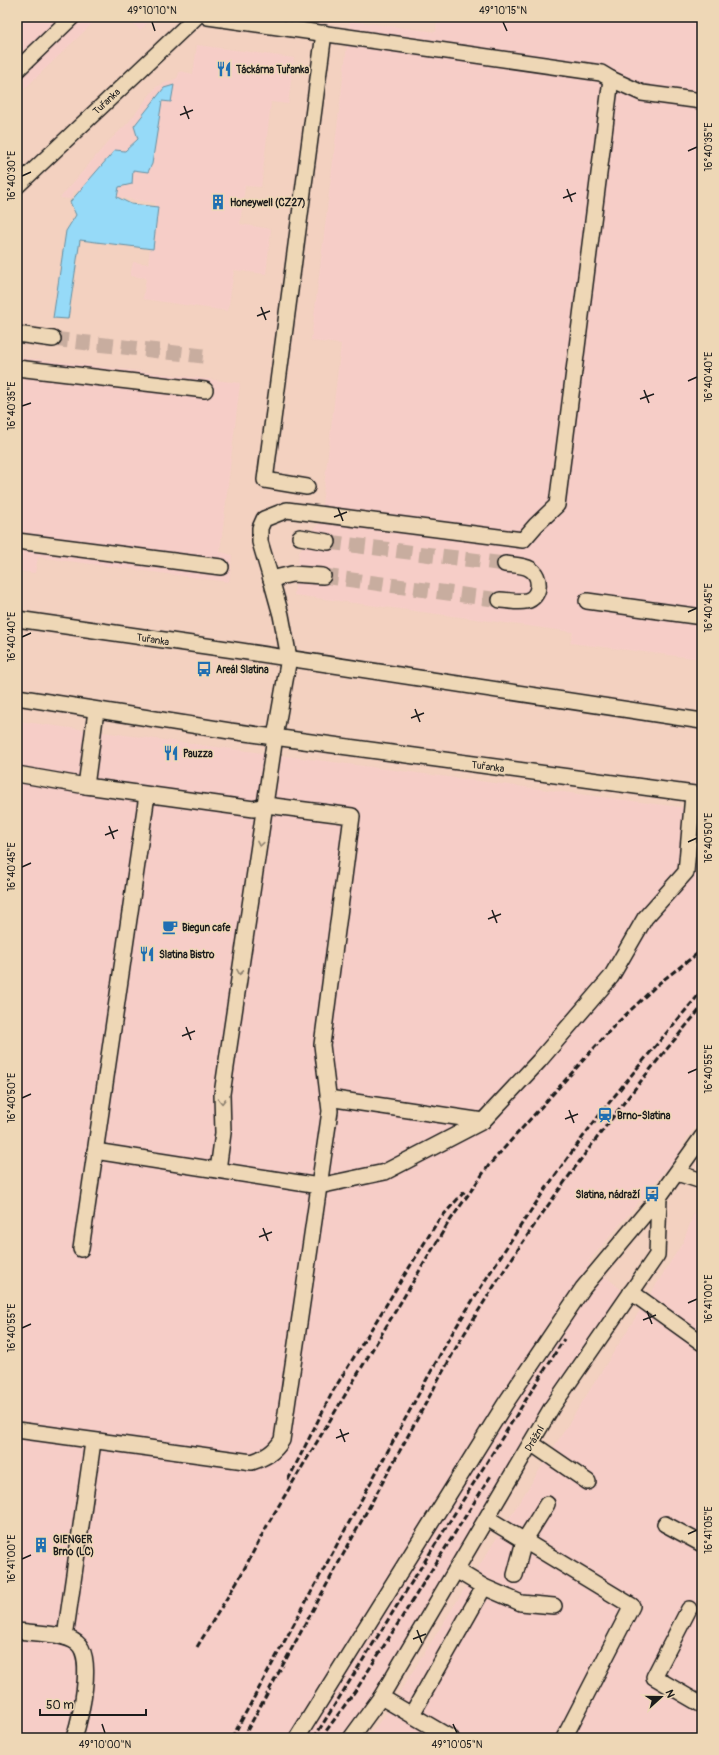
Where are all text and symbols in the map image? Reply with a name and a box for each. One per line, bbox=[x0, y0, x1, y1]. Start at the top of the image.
text: 49°10'10"N bbox=[127, 5, 177, 17]
text: 49°10'15"N bbox=[479, 5, 527, 17]
restaurant icon: Táckárna Tuřanka bbox=[215, 60, 233, 78]
place label: Táckárna Tuřanka bbox=[235, 64, 310, 76]
street label: Tuřanka bbox=[91, 86, 123, 117]
text: 16°40'35"E bbox=[703, 123, 715, 171]
text: 16°40'30"E bbox=[6, 151, 18, 201]
building icon: Honeywell (CZ27) bbox=[209, 193, 227, 211]
place label: Honeywell (CZ27) bbox=[230, 197, 306, 209]
text: 16°40'40"E bbox=[703, 352, 715, 402]
text: 16°40'35"E bbox=[6, 382, 18, 430]
text: 16°40'45"E bbox=[703, 583, 715, 633]
text: 16°40'40"E bbox=[6, 612, 18, 662]
street label: Tuřanka bbox=[136, 631, 170, 649]
bus stop icon: Areál Slatina bbox=[195, 660, 213, 678]
place label: Areál Slatina bbox=[216, 664, 269, 676]
restaurant icon: Pauzza bbox=[162, 744, 180, 762]
place label: Pauzza bbox=[183, 748, 213, 760]
street label: Tuřanka bbox=[471, 759, 505, 775]
text: 16°40'50"E bbox=[703, 813, 715, 863]
one-way arrow bbox=[256, 840, 265, 847]
text: 16°40'45"E bbox=[6, 842, 18, 892]
cafe icon: Biegun cafe bbox=[161, 918, 179, 936]
place label: Biegun cafe bbox=[182, 922, 231, 934]
restaurant icon: Slatina Bistro bbox=[138, 945, 156, 963]
place label: Slatina Bistro bbox=[159, 949, 215, 961]
one-way arrow bbox=[236, 969, 245, 975]
text: 16°40'55"E bbox=[703, 1045, 715, 1093]
text: 16°40'50"E bbox=[6, 1073, 18, 1123]
one-way arrow bbox=[218, 1098, 226, 1104]
station icon: Brno-Slatina bbox=[596, 1106, 614, 1124]
place label: Brno-Slatina bbox=[617, 1110, 671, 1122]
bus stop icon: Slatina, nádraží bbox=[643, 1185, 661, 1203]
place label: Slatina, nádraží bbox=[575, 1189, 640, 1201]
text: 16°41'00"E bbox=[703, 1275, 715, 1323]
text: 16°40'55"E bbox=[6, 1304, 18, 1352]
street label: Drážní bbox=[522, 1423, 547, 1454]
text: 16°41'05"E bbox=[703, 1506, 715, 1554]
place label: GIENGER Brno (LC) bbox=[53, 1534, 94, 1558]
text: 16°41'00"E bbox=[6, 1535, 18, 1583]
building icon: GIENGER Brno (LC) bbox=[32, 1536, 50, 1554]
north arrow bbox=[641, 1677, 681, 1717]
text: N bbox=[662, 1688, 677, 1700]
scale bar bbox=[40, 1691, 146, 1717]
text: 50 m bbox=[46, 1698, 74, 1713]
text: 49°10'00"N bbox=[79, 1739, 132, 1751]
text: 49°10'05"N bbox=[431, 1739, 483, 1751]

